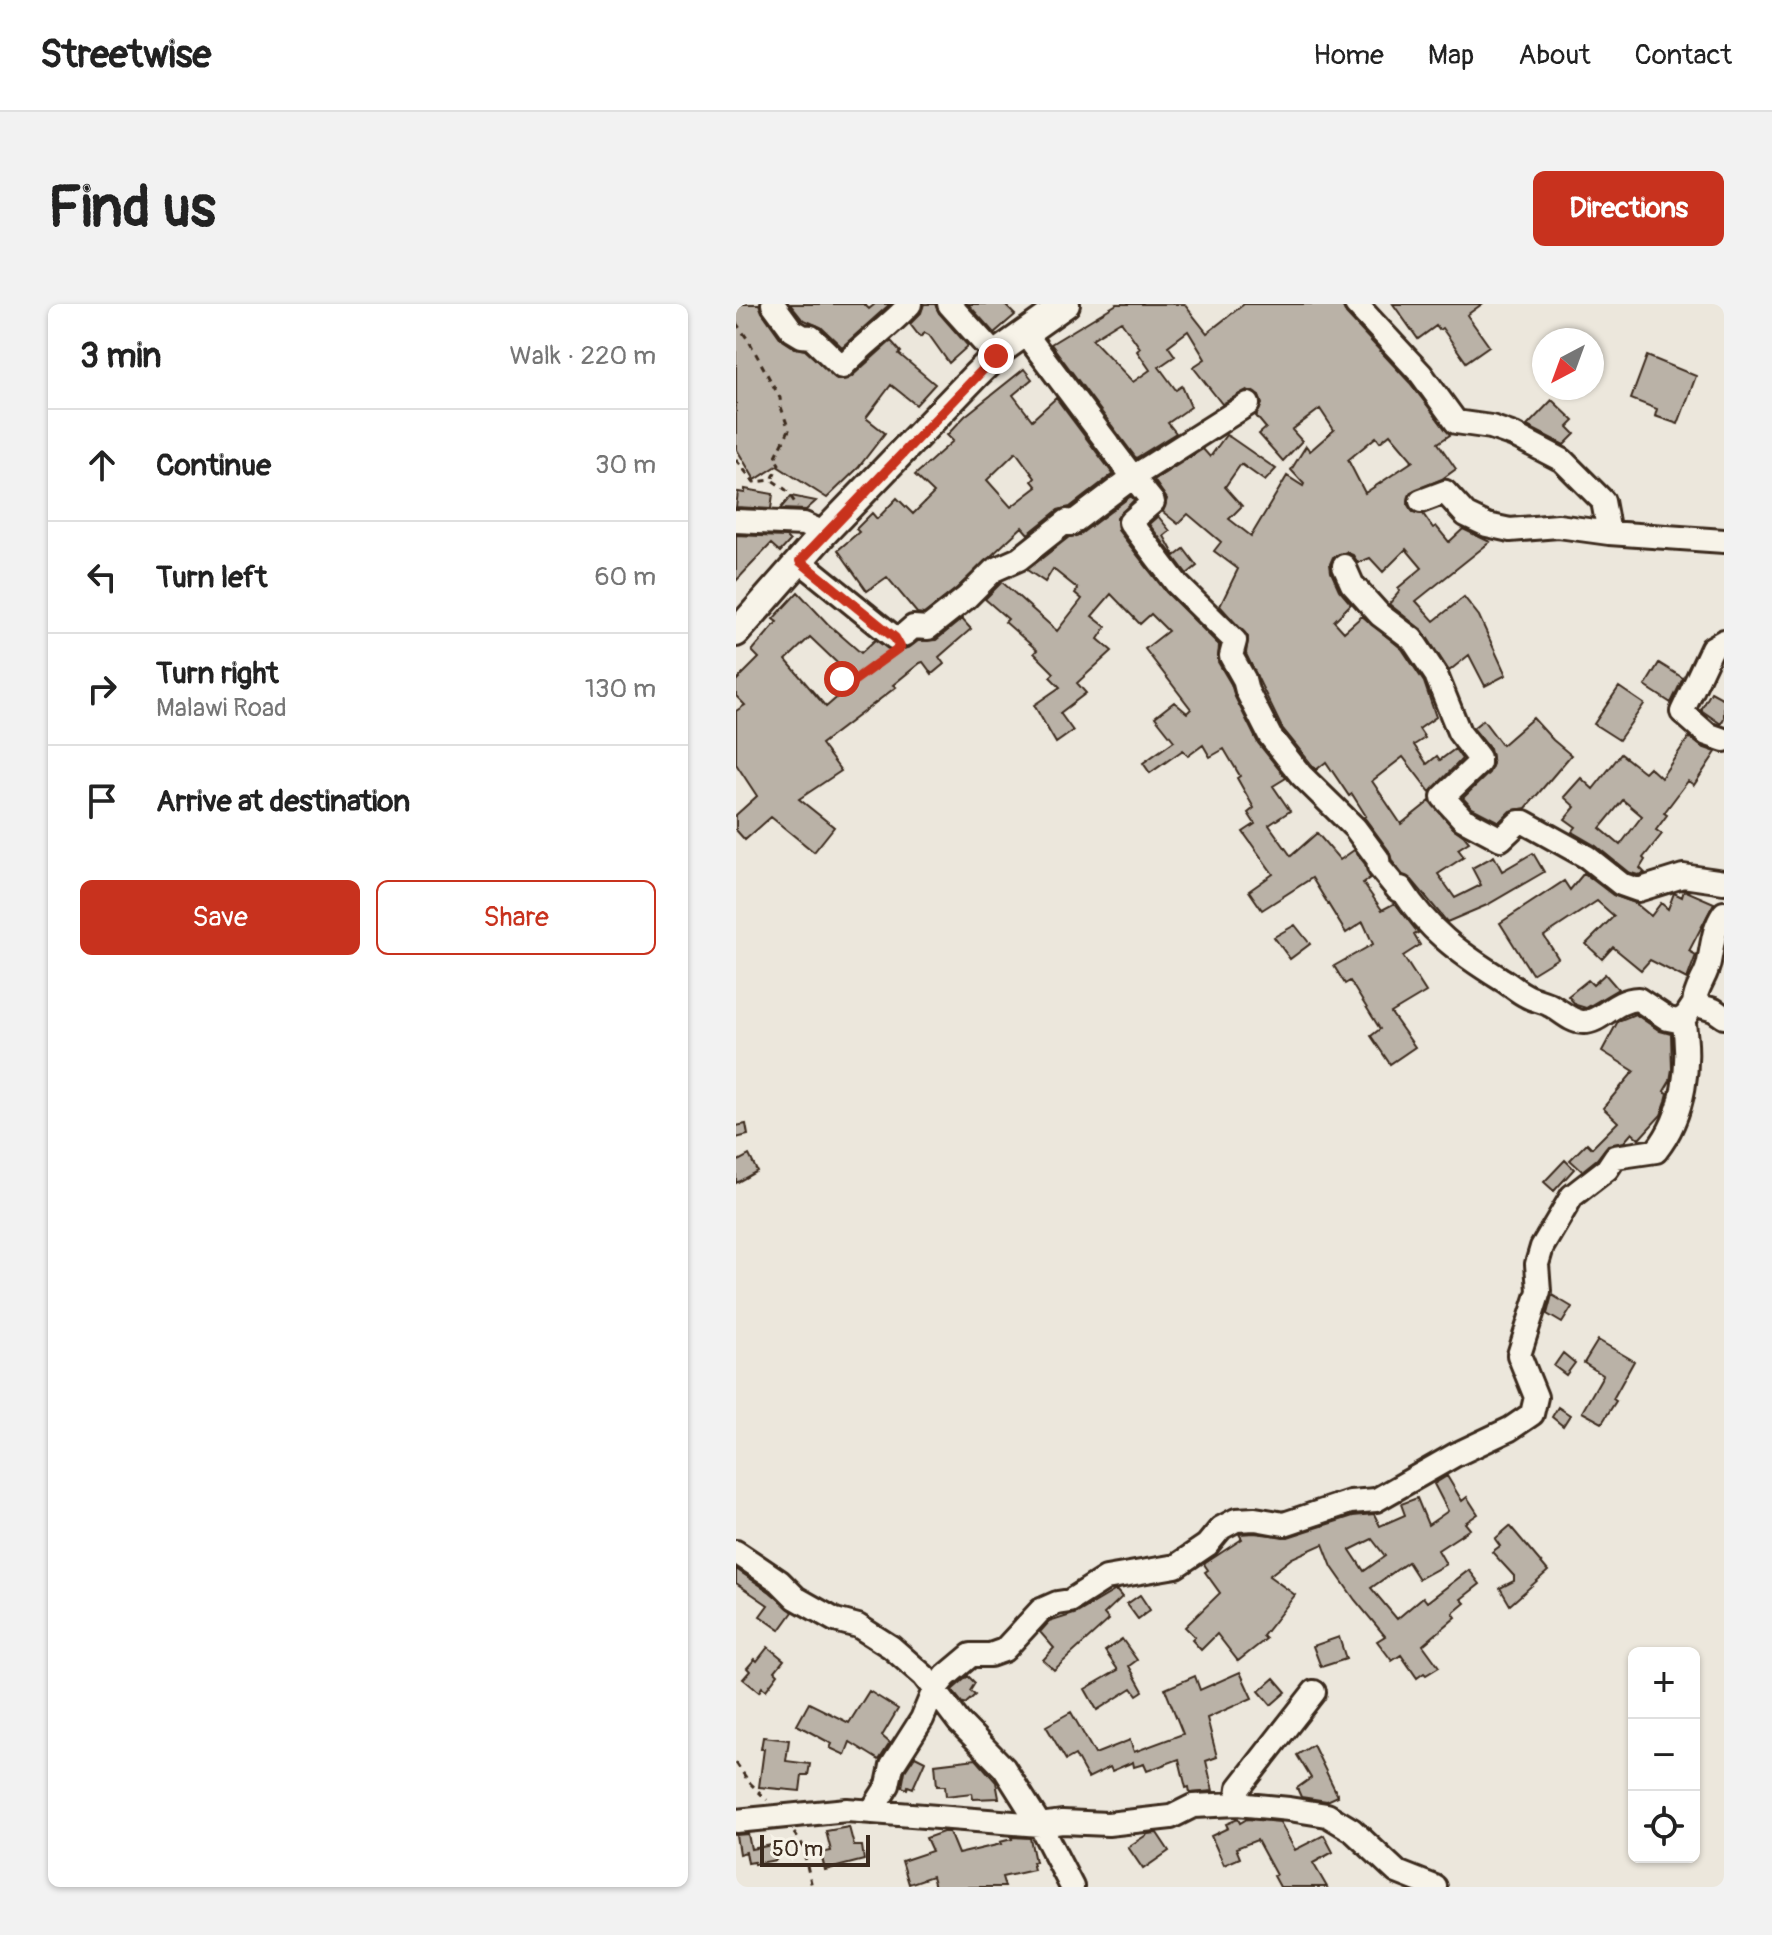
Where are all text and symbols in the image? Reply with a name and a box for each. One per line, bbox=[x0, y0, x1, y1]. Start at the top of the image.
text: Streetwise bbox=[40, 31, 211, 79]
text: Home bbox=[1313, 38, 1384, 73]
text: Map bbox=[1428, 38, 1474, 73]
text: About bbox=[1518, 38, 1591, 73]
text: Contact bbox=[1635, 38, 1732, 73]
button: Directions bbox=[1533, 171, 1724, 246]
text: Find us bbox=[48, 174, 216, 243]
north arrow bbox=[1532, 328, 1604, 400]
text: 3 min bbox=[80, 335, 162, 378]
route end bbox=[978, 338, 1014, 374]
text: Walk · 220 m bbox=[509, 340, 656, 372]
icon: ahead bbox=[80, 443, 124, 487]
text: Continue bbox=[156, 447, 271, 484]
text: 30 m bbox=[595, 449, 656, 481]
icon: left bbox=[80, 555, 124, 599]
text: Turn left bbox=[156, 559, 267, 596]
text: 60 m bbox=[594, 561, 656, 593]
text: Turn right bbox=[156, 655, 279, 692]
route start bbox=[824, 661, 860, 697]
icon: right bbox=[80, 667, 124, 711]
text: 130 m bbox=[585, 673, 656, 705]
text: Malawi Road bbox=[156, 692, 287, 724]
icon: arrive bbox=[80, 779, 124, 823]
text: Arrive at destination bbox=[156, 783, 410, 820]
button: Save bbox=[80, 880, 360, 955]
button: Share bbox=[376, 880, 656, 955]
map controls bbox=[1628, 1647, 1700, 1863]
button: + bbox=[1628, 1647, 1700, 1719]
button: − bbox=[1628, 1719, 1700, 1791]
button: locate bbox=[1628, 1791, 1700, 1863]
scale bar bbox=[760, 1831, 870, 1867]
text: 50 m bbox=[772, 1835, 823, 1863]

